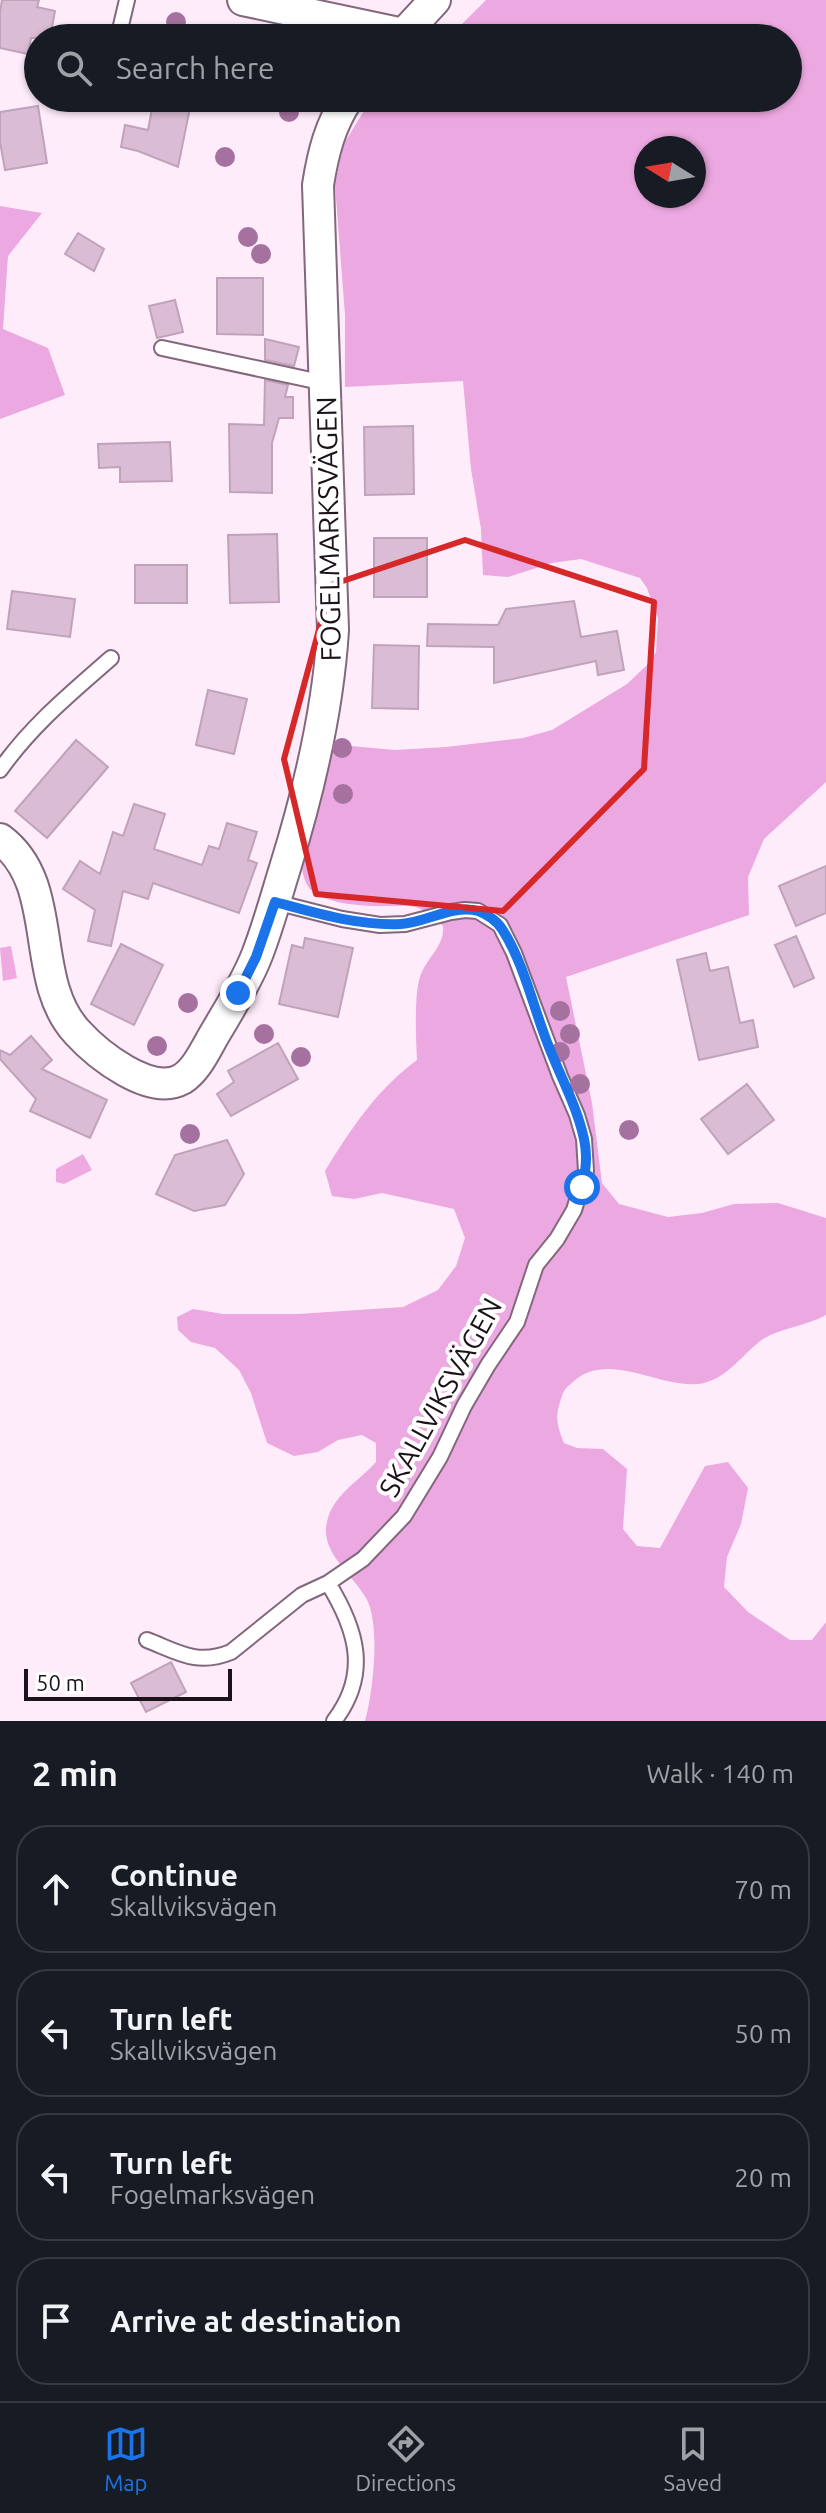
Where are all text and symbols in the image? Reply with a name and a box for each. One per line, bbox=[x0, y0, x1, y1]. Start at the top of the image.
search box bbox=[24, 24, 802, 112]
icon: search bbox=[52, 46, 96, 90]
text: Search here bbox=[116, 51, 275, 85]
north arrow bbox=[634, 136, 706, 208]
street label: FOGELMARKSVÄGEN bbox=[310, 396, 346, 662]
route end bbox=[220, 975, 256, 1011]
route start bbox=[564, 1169, 600, 1205]
street label: SKALLVIKSVÄGEN bbox=[373, 1292, 507, 1502]
scale bar bbox=[24, 1665, 232, 1701]
text: 50 m bbox=[36, 1670, 85, 1695]
text: 2 min bbox=[32, 1754, 118, 1792]
text: Walk · 140 m bbox=[646, 1759, 794, 1788]
text: Continue bbox=[110, 1858, 238, 1892]
icon: ahead bbox=[34, 1867, 78, 1911]
text: 70 m bbox=[734, 1875, 792, 1904]
text: Skallviksvägen bbox=[110, 1892, 277, 1921]
text: Turn left bbox=[110, 2002, 232, 2036]
icon: left bbox=[34, 2011, 78, 2055]
text: 50 m bbox=[734, 2019, 792, 2048]
text: Skallviksvägen bbox=[110, 2036, 277, 2065]
text: Turn left bbox=[110, 2146, 232, 2180]
icon: left bbox=[34, 2155, 78, 2199]
text: 20 m bbox=[734, 2163, 792, 2192]
text: Fogelmarksvägen bbox=[110, 2180, 315, 2209]
icon: arrive bbox=[34, 2299, 78, 2343]
text: Arrive at destination bbox=[110, 2304, 402, 2338]
tab: Map bbox=[104, 2422, 148, 2495]
tab: Directions bbox=[355, 2422, 456, 2495]
tab: Saved bbox=[664, 2422, 722, 2495]

